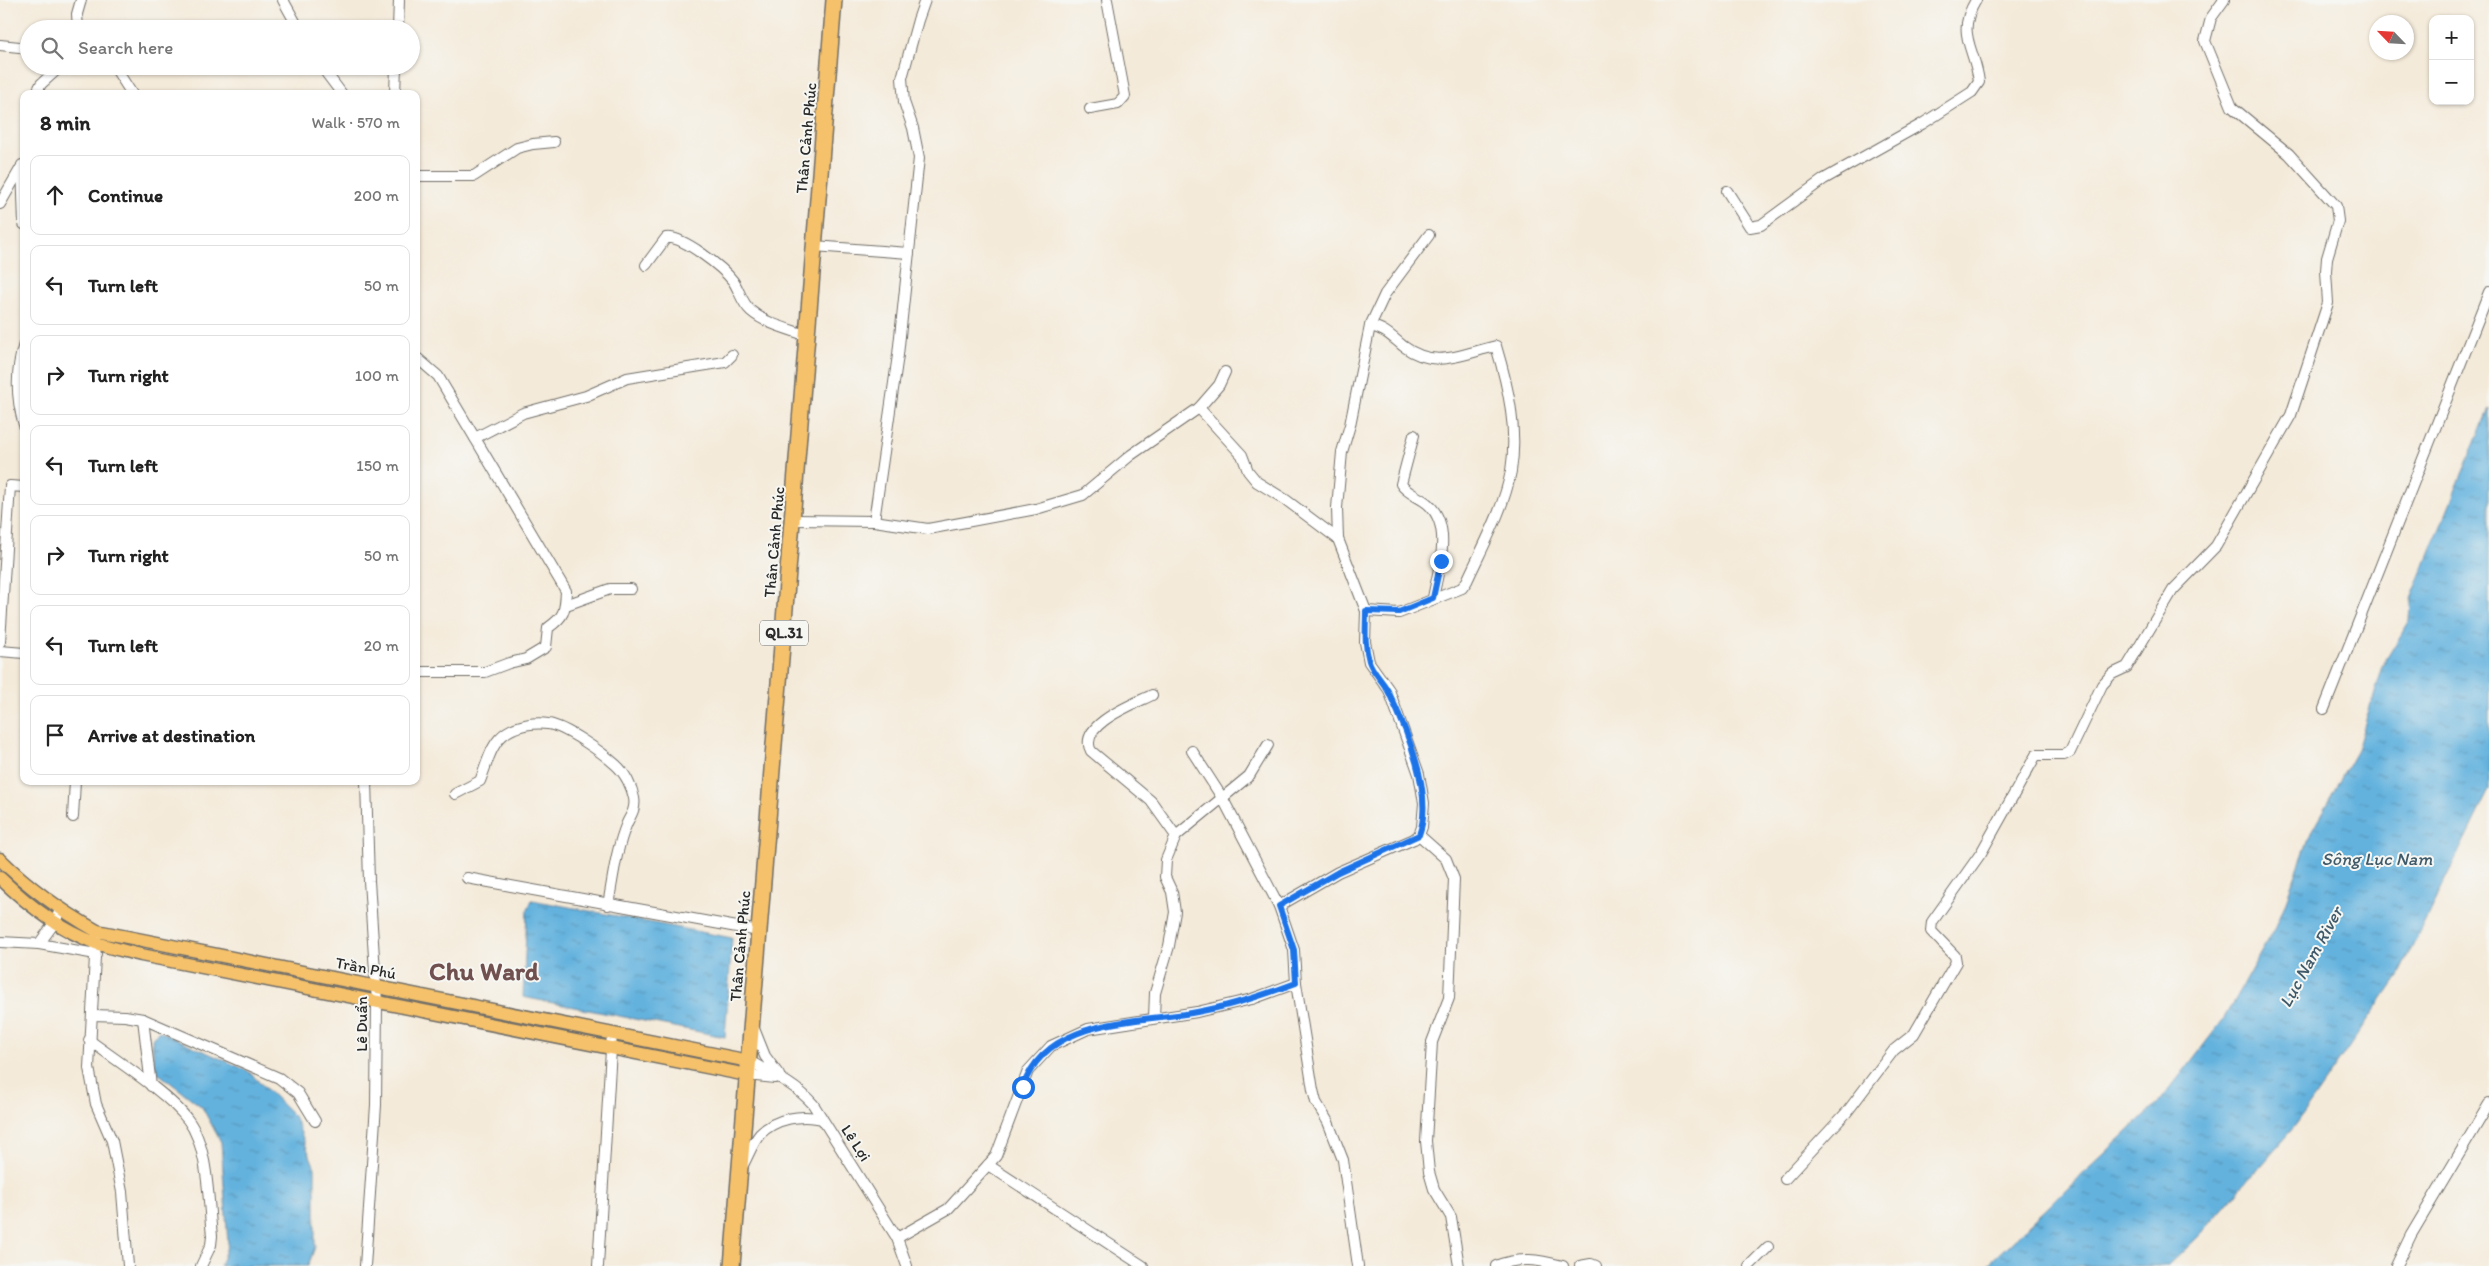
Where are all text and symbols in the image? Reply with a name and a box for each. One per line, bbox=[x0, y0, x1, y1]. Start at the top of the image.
north arrow bbox=[2369, 15, 2414, 60]
map controls bbox=[2429, 15, 2474, 105]
button: + bbox=[2429, 15, 2474, 60]
search box bbox=[20, 20, 420, 75]
icon: search bbox=[38, 34, 66, 62]
text: Search here bbox=[78, 36, 173, 59]
button: − bbox=[2429, 60, 2474, 105]
street label: Thân Cảnh Phúc bbox=[792, 82, 820, 194]
text: 8 min bbox=[40, 110, 90, 135]
text: Walk · 570 m bbox=[312, 113, 400, 132]
icon: ahead bbox=[41, 181, 69, 209]
text: Continue bbox=[88, 184, 163, 207]
text: 200 m bbox=[354, 186, 399, 205]
icon: left bbox=[41, 271, 69, 299]
text: Turn left bbox=[88, 274, 158, 297]
text: 50 m bbox=[364, 276, 399, 295]
icon: right bbox=[41, 361, 69, 389]
text: Turn right bbox=[88, 364, 169, 387]
text: 100 m bbox=[355, 366, 399, 385]
icon: left bbox=[41, 451, 69, 479]
text: Turn left bbox=[88, 454, 158, 477]
text: 150 m bbox=[356, 456, 399, 475]
street label: Thân Cảnh Phúc bbox=[760, 486, 788, 598]
icon: right bbox=[41, 541, 69, 569]
text: Turn right bbox=[88, 544, 169, 567]
text: 50 m bbox=[364, 546, 399, 565]
route end bbox=[1430, 550, 1453, 573]
road number: QL.31 bbox=[760, 620, 808, 646]
icon: left bbox=[41, 631, 69, 659]
text: Turn left bbox=[88, 634, 158, 657]
text: 20 m bbox=[364, 636, 399, 655]
icon: arrive bbox=[41, 721, 69, 749]
text: Arrive at destination bbox=[88, 724, 255, 747]
water label: Sông Lục Nam bbox=[2322, 848, 2433, 870]
street label: Thân Cảnh Phúc bbox=[726, 890, 754, 1002]
water label: Lục Nam River bbox=[2274, 901, 2349, 1011]
street label: Trần Phú bbox=[334, 953, 398, 983]
district label: Chu Ward bbox=[429, 955, 540, 987]
street label: Lê Duẩn bbox=[352, 996, 371, 1052]
route start bbox=[1012, 1076, 1035, 1099]
street label: Lê Lợi bbox=[837, 1121, 875, 1165]

